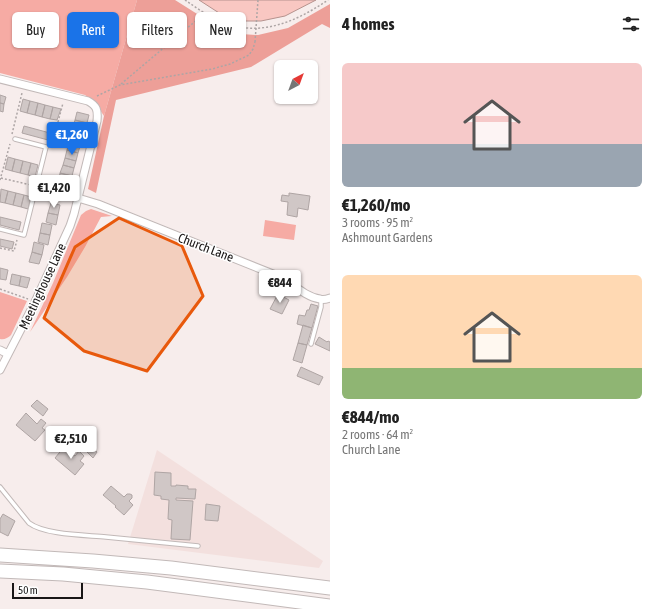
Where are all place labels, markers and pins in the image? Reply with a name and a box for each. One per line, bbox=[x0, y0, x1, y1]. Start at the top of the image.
pin: €1,260 bbox=[39, 122, 105, 156]
pin: €1,420 bbox=[21, 175, 87, 209]
pin: €844 bbox=[256, 270, 304, 304]
pin: €2,510 bbox=[38, 426, 104, 460]

